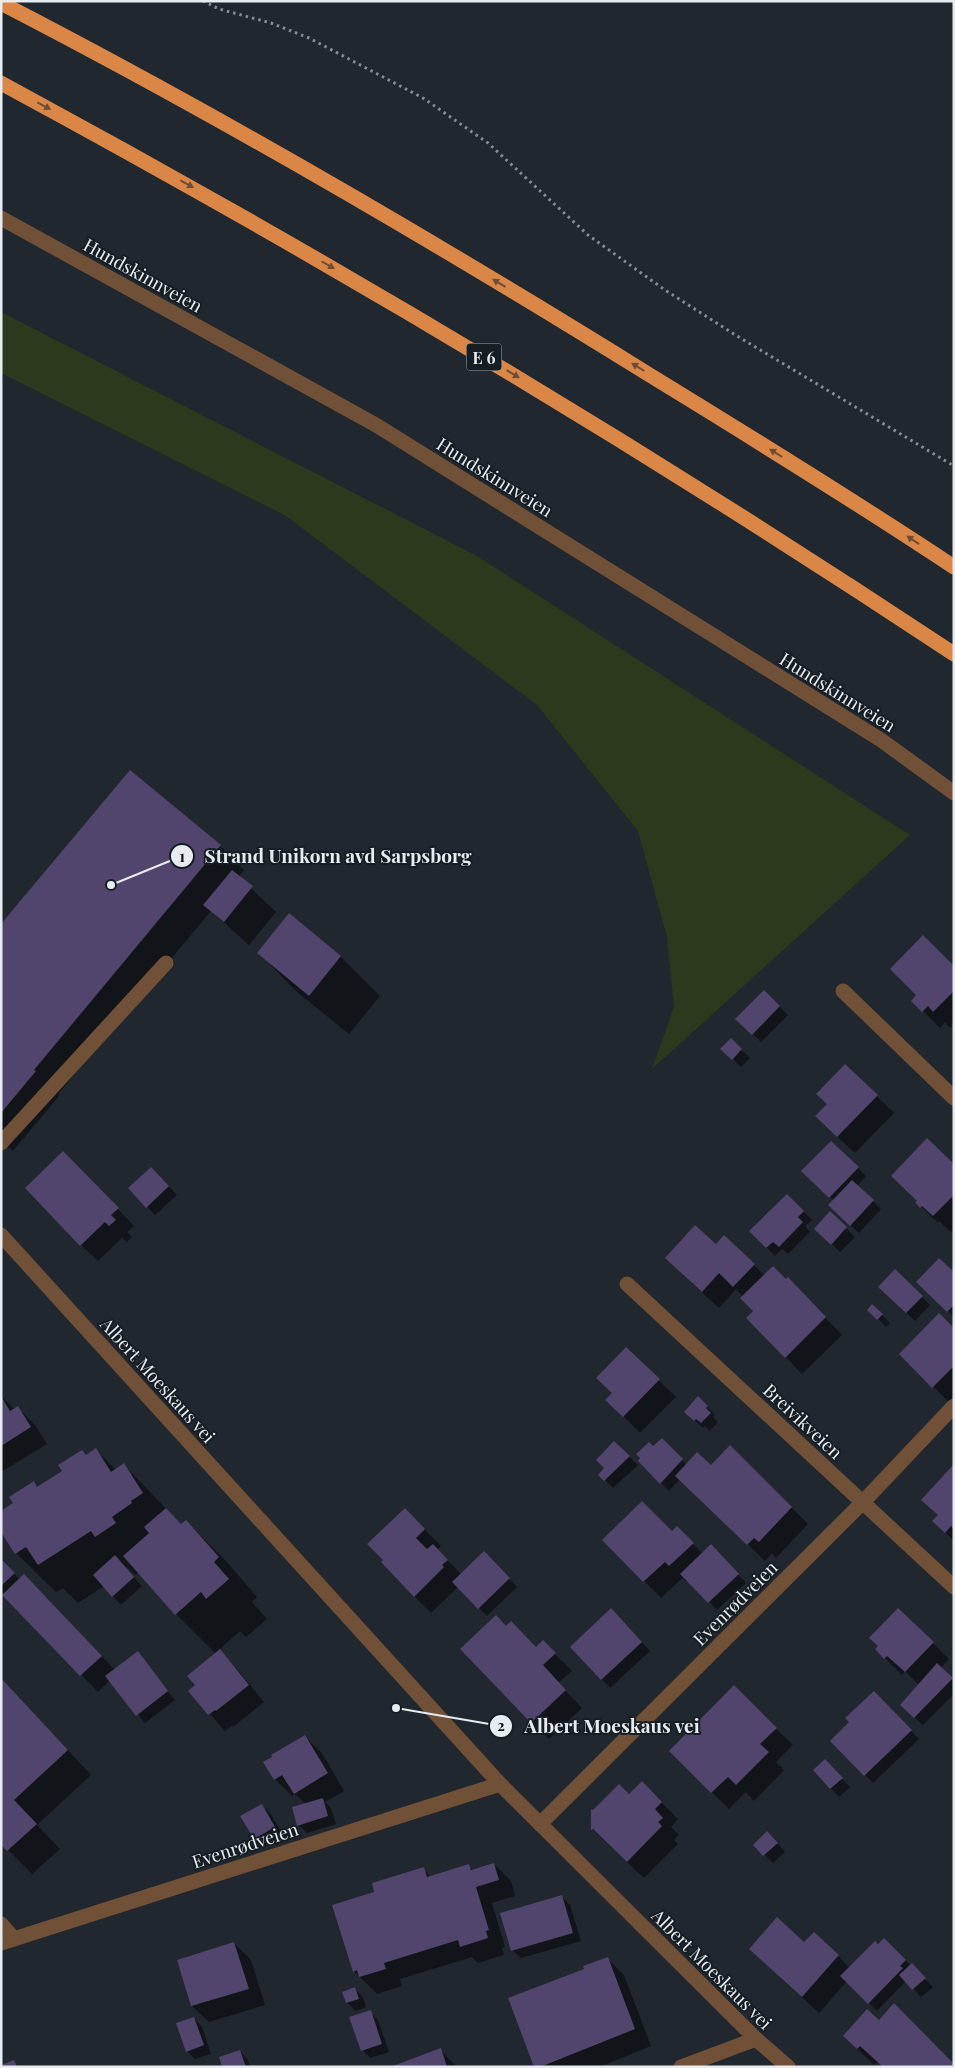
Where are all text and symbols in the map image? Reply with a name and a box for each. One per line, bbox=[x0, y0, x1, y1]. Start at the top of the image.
one-way arrow bbox=[37, 102, 51, 110]
one-way arrow bbox=[179, 180, 194, 188]
street label: Hundskinnveien bbox=[79, 232, 207, 318]
one-way arrow bbox=[320, 261, 335, 269]
one-way arrow bbox=[493, 278, 506, 287]
road number: E 6 bbox=[466, 344, 502, 371]
one-way arrow bbox=[632, 363, 645, 372]
one-way arrow bbox=[506, 370, 519, 379]
street label: Hundskinnveien bbox=[432, 432, 558, 522]
one-way arrow bbox=[769, 449, 783, 458]
one-way arrow bbox=[906, 535, 920, 545]
street label: Hundskinnveien bbox=[775, 647, 901, 737]
callout: Strand Unikorn avd Sarpsborg bbox=[169, 839, 481, 873]
text: Strand Unikorn avd Sarpsborg bbox=[205, 842, 472, 868]
text: 1 bbox=[179, 846, 185, 866]
street label: Albert Moeskaus vei bbox=[95, 1311, 221, 1448]
street label: Breivikveien bbox=[758, 1378, 848, 1464]
street label: Evenrødveien bbox=[688, 1555, 783, 1650]
callout: Albert Moeskaus vei bbox=[489, 1709, 710, 1743]
text: Albert Moeskaus vei bbox=[523, 1712, 700, 1738]
text: 2 bbox=[497, 1715, 505, 1735]
street label: Evenrødveien bbox=[189, 1816, 301, 1873]
street label: Albert Moeskaus vei bbox=[646, 1903, 777, 2034]

